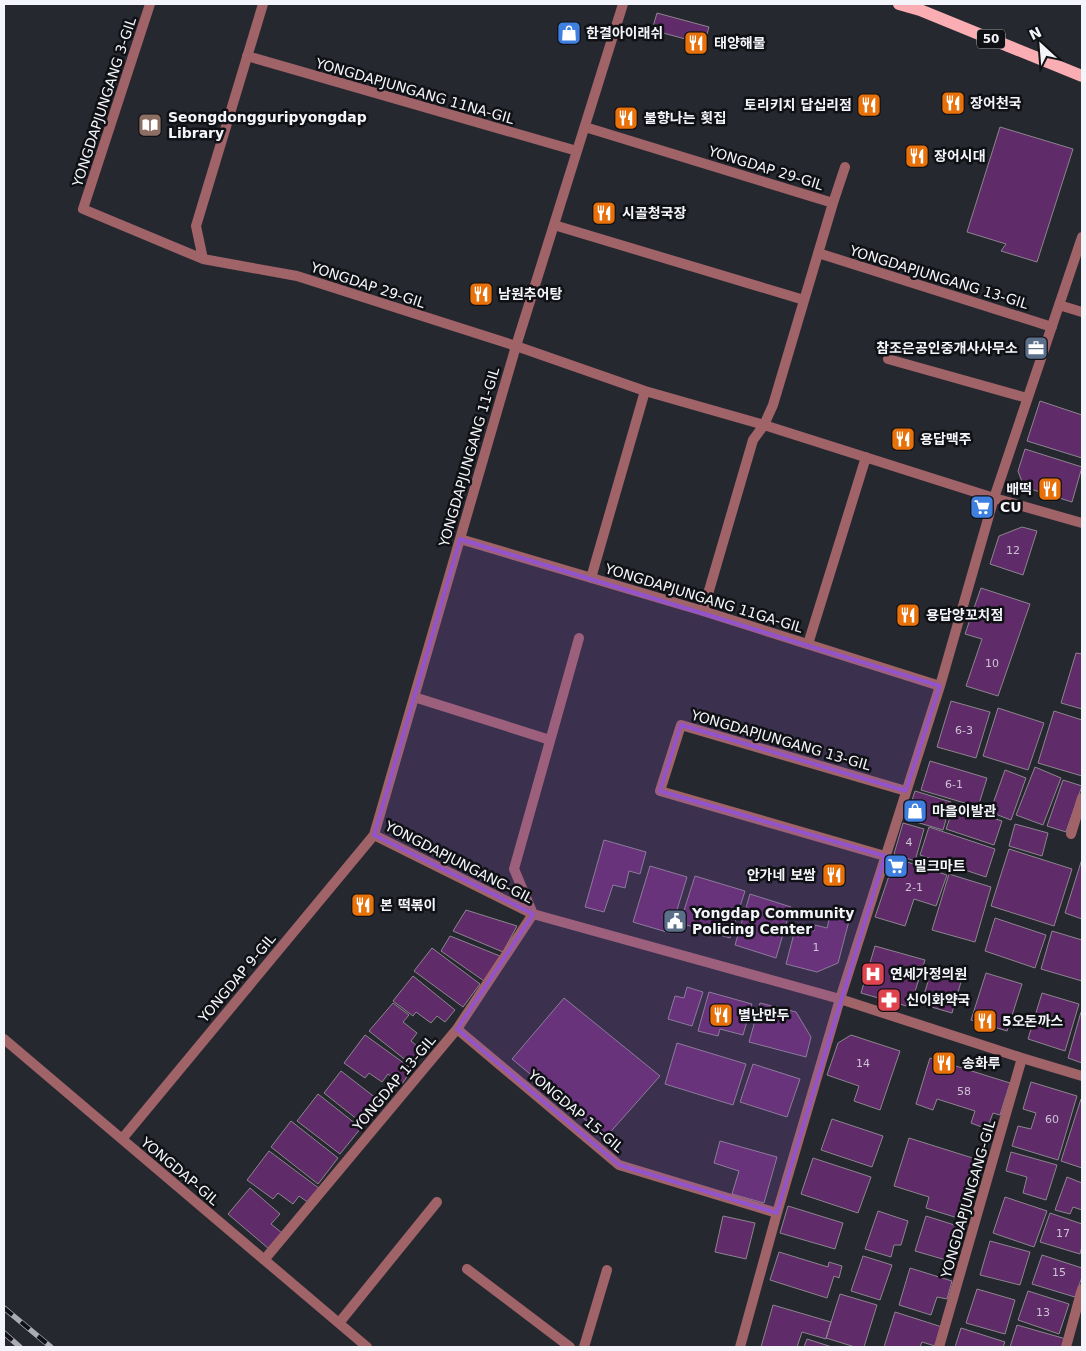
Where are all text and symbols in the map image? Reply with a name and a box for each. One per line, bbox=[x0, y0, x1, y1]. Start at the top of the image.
street label: YONGDAPJUNGANG 3-GIL bbox=[69, 15, 139, 190]
shop icon: 한결아이래쉬 bbox=[556, 20, 582, 46]
north arrow bbox=[1016, 20, 1066, 70]
text: N bbox=[1027, 24, 1044, 43]
place label: 한결아이래쉬 bbox=[586, 25, 663, 41]
restaurant icon: 태양해물 bbox=[683, 30, 709, 56]
road number: 50 bbox=[977, 30, 1005, 48]
place label: 태양해물 bbox=[714, 35, 766, 51]
street label: YONGDAPJUNGANG 11NA-GIL bbox=[313, 55, 516, 127]
restaurant icon: 장어천국 bbox=[940, 90, 966, 116]
restaurant icon: 토리키치 답십리점 bbox=[856, 92, 882, 118]
place label: 장어천국 bbox=[970, 95, 1022, 111]
place label: 토리키치 답십리점 bbox=[744, 97, 852, 113]
restaurant icon: 불향나는 횟집 bbox=[613, 105, 639, 131]
place label: Seongdongguripyongdap Library bbox=[168, 109, 367, 141]
place label: 불향나는 횟집 bbox=[644, 110, 726, 126]
library icon: Seongdongguripyongdap Library bbox=[137, 112, 163, 138]
street label: YONGDAP 29-GIL bbox=[706, 143, 826, 193]
restaurant icon: 장어시대 bbox=[904, 143, 930, 169]
place label: 장어시대 bbox=[934, 148, 986, 164]
restaurant icon: 시골청국장 bbox=[591, 200, 617, 226]
place label: 시골청국장 bbox=[622, 205, 687, 221]
street label: YONGDAPJUNGANG 13-GIL bbox=[847, 242, 1030, 312]
street label: YONGDAP 29-GIL bbox=[308, 259, 427, 311]
restaurant icon: 남원추어탕 bbox=[468, 281, 494, 307]
place label: 남원추어탕 bbox=[498, 286, 563, 302]
office icon: 참조은공인중개사사무소 bbox=[1023, 335, 1049, 361]
place label: 참조은공인중개사사무소 bbox=[876, 340, 1018, 356]
street label: YONGDAPJUNGANG 11-GIL bbox=[435, 365, 502, 550]
restaurant icon: 용답맥주 bbox=[890, 426, 916, 452]
place label: 용답맥주 bbox=[920, 431, 972, 447]
restaurant icon: 배떡 bbox=[1037, 476, 1063, 502]
place label: 배떡 bbox=[1006, 481, 1032, 497]
supermarket icon: CU bbox=[969, 494, 995, 520]
place label: CU bbox=[1000, 499, 1022, 515]
house number: 12 bbox=[1006, 544, 1020, 557]
street label: YONGDAPJUNGANG 11GA-GIL bbox=[602, 560, 805, 636]
restaurant icon: 용답양꼬치점 bbox=[895, 602, 921, 628]
place label: 용답양꼬치점 bbox=[926, 607, 1003, 623]
house number: 10 bbox=[985, 657, 999, 670]
street label: YONGDAPJUNGANG 13-GIL bbox=[688, 706, 873, 773]
house number: 6-3 bbox=[955, 724, 973, 737]
house number: 6-1 bbox=[945, 778, 963, 791]
shop icon: 마을이발관 bbox=[902, 798, 928, 824]
place label: 마을이발관 bbox=[932, 803, 997, 819]
street label: YONGDAPJUNGANG-GIL bbox=[382, 817, 536, 906]
house number: 4 bbox=[906, 836, 913, 849]
supermarket icon: 밀크마트 bbox=[883, 853, 909, 879]
place label: 밀크마트 bbox=[914, 858, 966, 874]
restaurant icon: 안가네 보쌈 bbox=[821, 862, 847, 888]
place label: 안가네 보쌈 bbox=[747, 867, 816, 883]
house number: 2-1 bbox=[905, 881, 923, 894]
restaurant icon: 본 떡볶이 bbox=[350, 892, 376, 918]
place label: 본 떡볶이 bbox=[380, 897, 436, 913]
place label: Yongdap Community Policing Center bbox=[691, 905, 854, 937]
public building icon: Yongdap Community Policing Center bbox=[662, 908, 688, 934]
street label: YONGDAP 9-GIL bbox=[195, 930, 279, 1026]
house number: 1 bbox=[813, 941, 820, 954]
hospital icon: 연세가정의원 bbox=[860, 961, 886, 987]
place label: 연세가정의원 bbox=[890, 966, 967, 982]
pharmacy icon: 신이화약국 bbox=[876, 987, 902, 1013]
place label: 신이화약국 bbox=[906, 992, 971, 1008]
restaurant icon: 별난만두 bbox=[708, 1002, 734, 1028]
place label: 별난만두 bbox=[738, 1007, 790, 1023]
restaurant icon: 5오돈까스 bbox=[972, 1008, 998, 1034]
place label: 5오돈까스 bbox=[1002, 1013, 1063, 1029]
street label: YONGDAP 13-GIL bbox=[349, 1032, 439, 1135]
restaurant icon: 송화루 bbox=[931, 1050, 957, 1076]
place label: 송화루 bbox=[962, 1055, 1001, 1071]
house number: 14 bbox=[856, 1057, 870, 1070]
street label: YONGDAP 15-GIL bbox=[524, 1066, 627, 1156]
house number: 58 bbox=[957, 1085, 971, 1098]
house number: 60 bbox=[1045, 1113, 1059, 1126]
street label: YONGDAPJUNGANG-GIL bbox=[937, 1118, 998, 1281]
street label: YONGDAP-GIL bbox=[137, 1133, 222, 1208]
house number: 17 bbox=[1056, 1227, 1070, 1240]
house number: 15 bbox=[1052, 1266, 1066, 1279]
house number: 13 bbox=[1036, 1306, 1050, 1319]

